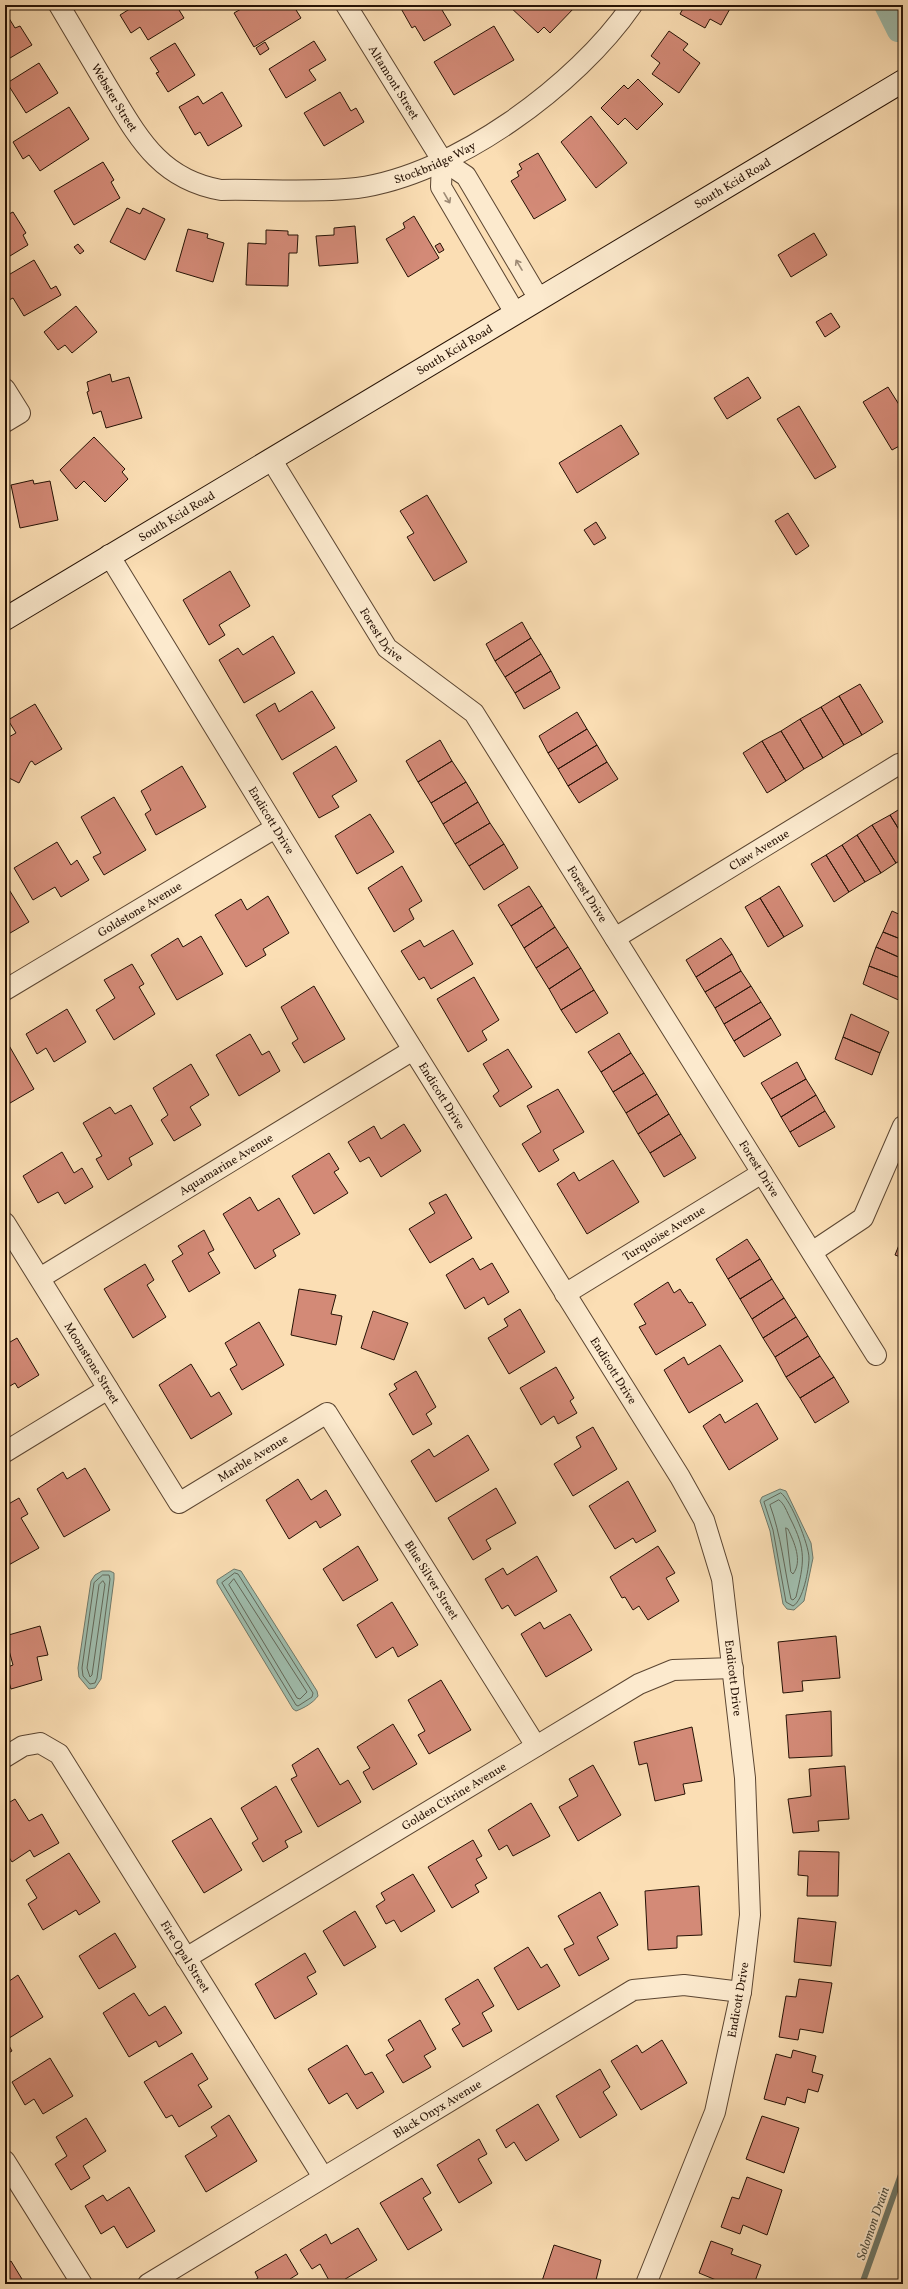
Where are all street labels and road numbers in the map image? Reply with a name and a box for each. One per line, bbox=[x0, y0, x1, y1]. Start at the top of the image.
street label: Altamont Street bbox=[364, 43, 422, 123]
street label: Webster Street bbox=[87, 61, 141, 136]
street label: Stockbridge Way bbox=[392, 138, 480, 188]
street label: South Kcid Road bbox=[692, 155, 774, 213]
street label: South Kcid Road bbox=[414, 321, 496, 380]
street label: South Kcid Road bbox=[136, 488, 219, 546]
street label: Forest Drive bbox=[355, 605, 406, 666]
street label: Endicott Drive bbox=[244, 784, 297, 858]
street label: Claw Avenue bbox=[727, 826, 793, 875]
street label: Forest Drive bbox=[563, 863, 611, 926]
street label: Goldstone Avenue bbox=[95, 878, 186, 942]
street label: Endicott Drive bbox=[414, 1060, 468, 1133]
street label: Aquamarine Avenue bbox=[177, 1130, 277, 1200]
street label: Forest Drive bbox=[735, 1138, 783, 1201]
street label: Turquoise Avenue bbox=[620, 1203, 709, 1266]
street label: Moonstone Street bbox=[60, 1320, 123, 1408]
street label: Endicott Drive bbox=[586, 1334, 640, 1408]
street label: Marble Avenue bbox=[215, 1431, 292, 1487]
street label: Blue Silver Street bbox=[400, 1538, 462, 1623]
street label: Endicott Drive bbox=[720, 1639, 745, 1717]
street label: Golden Citrine Avenue bbox=[399, 1759, 510, 1835]
street label: Fire Opal Street bbox=[156, 1918, 213, 1996]
street label: Endicott Drive bbox=[724, 1961, 754, 2039]
street label: Black Onyx Avenue bbox=[390, 2076, 485, 2143]

